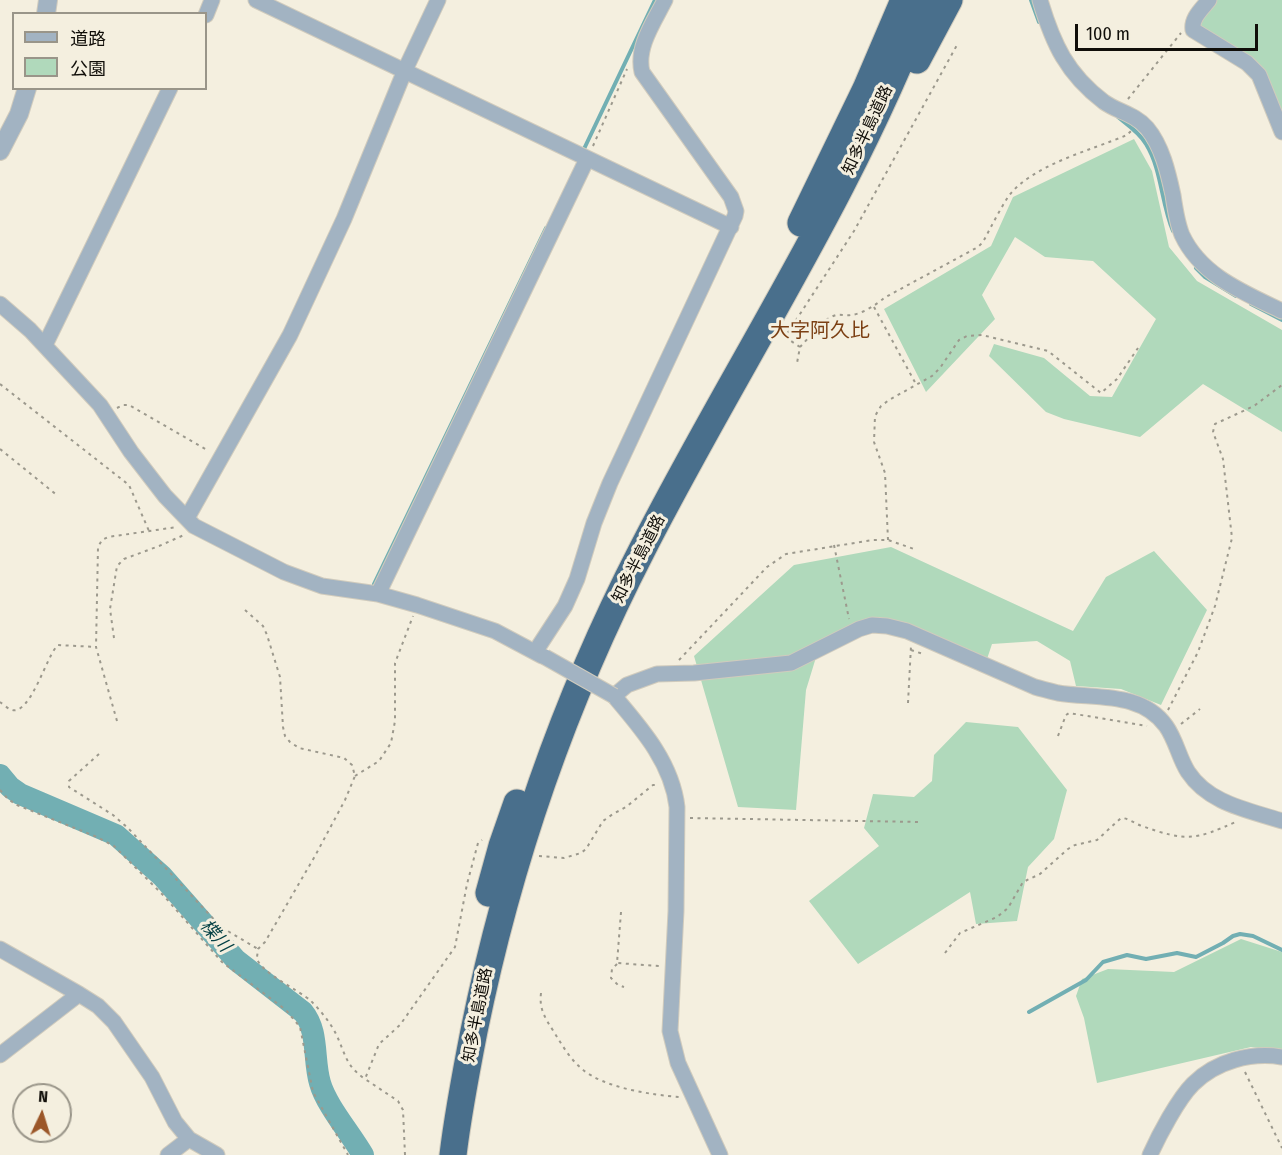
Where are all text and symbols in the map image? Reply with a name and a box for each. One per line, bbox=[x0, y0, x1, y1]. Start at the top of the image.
legend bbox=[12, 12, 207, 90]
scale bar bbox=[1078, 12, 1261, 50]
text: 100 m bbox=[1086, 23, 1130, 45]
text: 道路 bbox=[70, 28, 106, 50]
text: 公園 bbox=[70, 58, 106, 80]
street label: 知多半島道路 bbox=[839, 82, 897, 178]
district label: 大字阿久比 bbox=[770, 319, 870, 343]
street label: 知多半島道路 bbox=[609, 512, 669, 606]
water label: 楪川 bbox=[195, 915, 235, 957]
street label: 知多半島道路 bbox=[459, 966, 497, 1064]
north arrow bbox=[12, 1083, 72, 1143]
text: N bbox=[38, 1087, 49, 1106]

